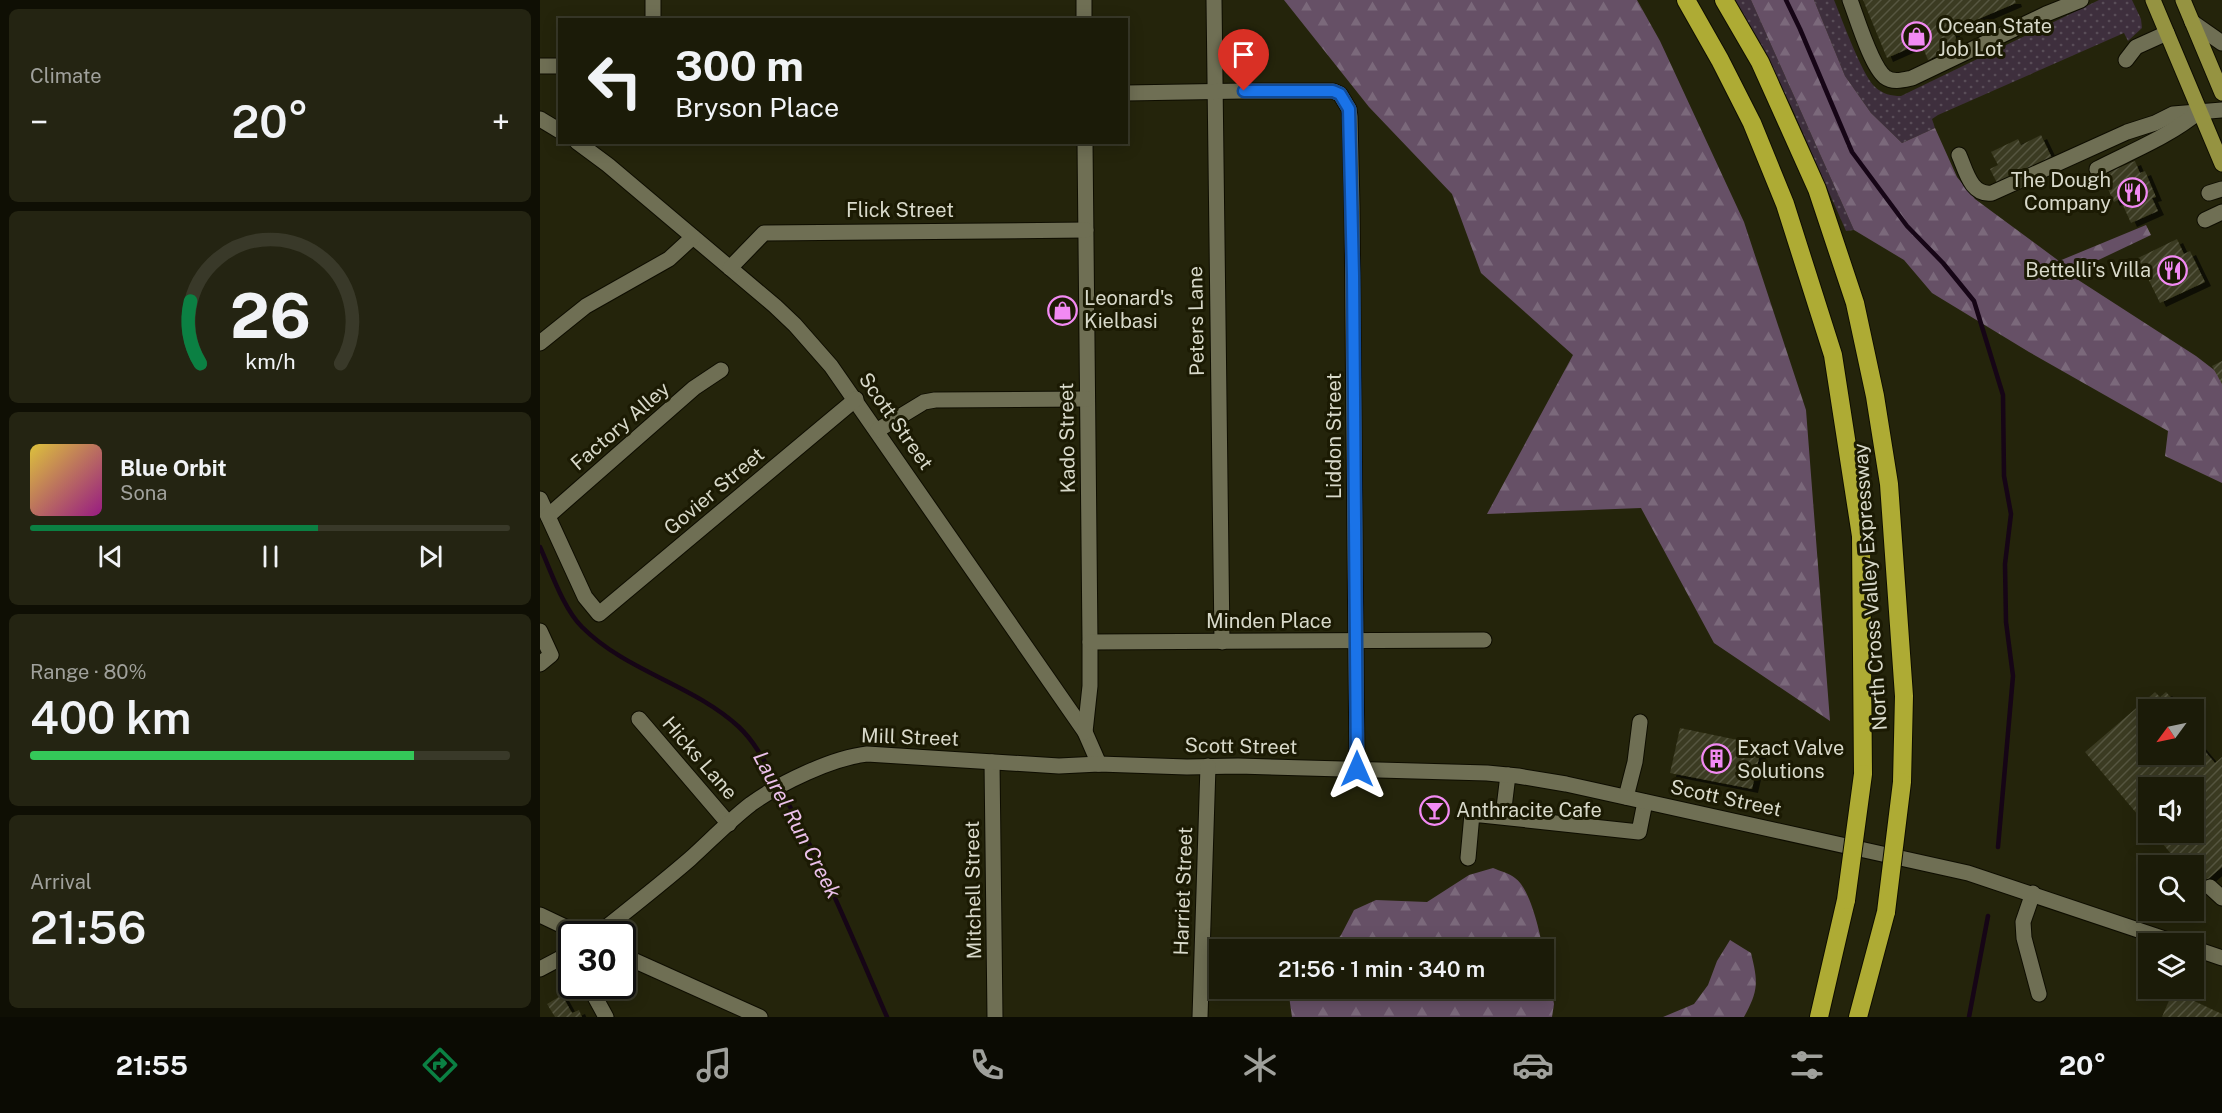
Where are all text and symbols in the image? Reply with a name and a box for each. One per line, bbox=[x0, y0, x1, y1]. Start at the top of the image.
place label: Ocean State Job Lot bbox=[1938, 14, 2052, 61]
shop icon: Ocean State Job Lot bbox=[1901, 21, 1933, 53]
pin bbox=[1218, 29, 1269, 91]
icon: arrive bbox=[1227, 38, 1260, 71]
text: 300 m bbox=[675, 41, 804, 90]
icon: left bbox=[576, 42, 654, 120]
text: Climate bbox=[30, 64, 102, 88]
text: Bryson Place bbox=[675, 91, 839, 123]
text: 20° bbox=[231, 95, 309, 148]
text: − bbox=[30, 103, 48, 141]
text: + bbox=[492, 103, 510, 141]
place label: The Dough Company bbox=[2011, 168, 2111, 215]
restaurant icon: The Dough Company bbox=[2116, 176, 2148, 208]
street label: Flick Street bbox=[846, 198, 954, 222]
restaurant icon: Bettelli's Villa bbox=[2156, 254, 2188, 286]
place label: Bettelli's Villa bbox=[2025, 258, 2151, 282]
street label: Peters Lane bbox=[1183, 266, 1209, 376]
text: 26 bbox=[230, 279, 310, 352]
place label: Leonard's Kielbasi bbox=[1084, 286, 1173, 333]
shop icon: Leonard's Kielbasi bbox=[1047, 294, 1079, 326]
text: km/h bbox=[245, 349, 295, 374]
street label: Scott Street bbox=[854, 368, 938, 474]
street label: Liddon Street bbox=[1322, 373, 1346, 499]
street label: Factory Alley bbox=[566, 376, 674, 475]
street label: Kado Street bbox=[1054, 382, 1080, 494]
street label: Govier Street bbox=[659, 442, 769, 540]
street label: North Cross Valley Expressway bbox=[1848, 442, 1892, 732]
text: Blue Orbit bbox=[120, 455, 227, 481]
text: Sona bbox=[120, 481, 167, 505]
icon: previous bbox=[94, 540, 127, 573]
icon: pause bbox=[254, 540, 287, 573]
icon: next bbox=[414, 540, 447, 573]
street label: Minden Place bbox=[1206, 609, 1332, 633]
text: Range · 80% bbox=[30, 660, 147, 684]
text: 400 km bbox=[30, 691, 191, 744]
north arrow bbox=[2138, 699, 2204, 765]
map controls bbox=[2138, 699, 2204, 999]
street label: Hicks Lane bbox=[657, 712, 743, 804]
street label: Mill Street bbox=[861, 723, 959, 751]
street label: Scott Street bbox=[1184, 733, 1298, 759]
place label: Exact Valve Solutions bbox=[1737, 736, 1844, 783]
position arrow bbox=[1325, 737, 1389, 801]
building icon: Exact Valve Solutions bbox=[1700, 743, 1732, 775]
water label: Laurel Run Creek bbox=[748, 747, 847, 903]
street label: Scott Street bbox=[1668, 775, 1784, 821]
button: sound bbox=[2138, 777, 2204, 843]
bar icon: Anthracite Cafe bbox=[1419, 794, 1451, 826]
place label: Anthracite Cafe bbox=[1456, 798, 1602, 822]
street label: Mitchell Street bbox=[960, 820, 986, 960]
street label: Harriet Street bbox=[1169, 826, 1197, 956]
button: search bbox=[2138, 855, 2204, 921]
text: Arrival bbox=[30, 870, 92, 894]
text: 21:56 bbox=[30, 901, 146, 954]
speed limit sign: 30 bbox=[558, 921, 636, 999]
button: layers bbox=[2138, 933, 2204, 999]
text: 21:56 · 1 min · 340 m bbox=[1278, 956, 1485, 982]
icon: directions bbox=[419, 1044, 461, 1086]
icon: music bbox=[693, 1044, 735, 1086]
icon: phone bbox=[966, 1044, 1008, 1086]
icon: climate bbox=[1239, 1044, 1281, 1086]
icon: car bbox=[1512, 1044, 1554, 1086]
icon: filters bbox=[1786, 1044, 1828, 1086]
text: 21:55 bbox=[116, 1049, 188, 1081]
text: 20° bbox=[2059, 1049, 2106, 1081]

